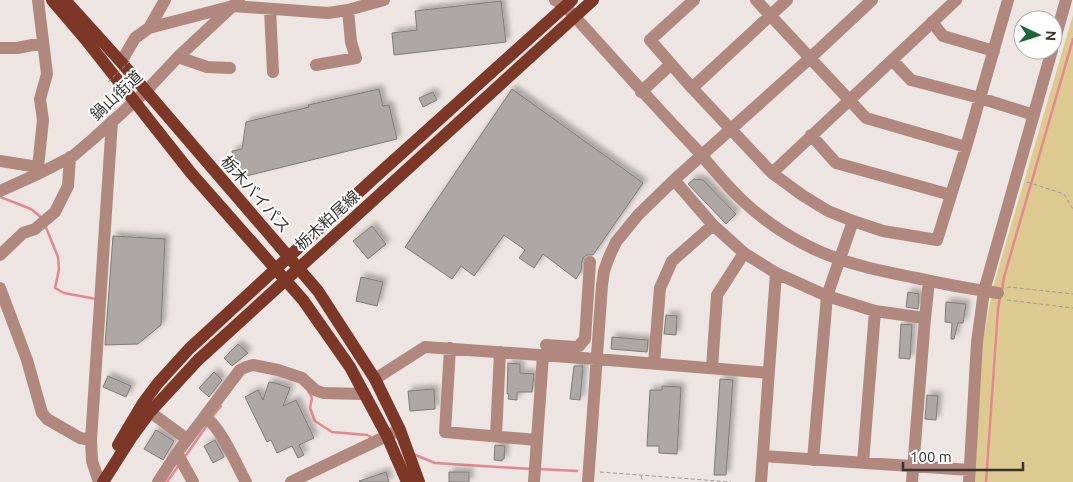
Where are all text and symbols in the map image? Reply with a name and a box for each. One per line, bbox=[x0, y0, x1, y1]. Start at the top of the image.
north arrow bbox=[1013, 10, 1063, 60]
text: N bbox=[1043, 30, 1059, 42]
street label: 鍋山街道 bbox=[86, 67, 146, 123]
street label: 栃木バイパス bbox=[218, 152, 294, 236]
street label: 栃木粕尾線 bbox=[291, 187, 363, 253]
scale bar bbox=[903, 440, 1023, 472]
text: 100 m bbox=[910, 448, 952, 465]

